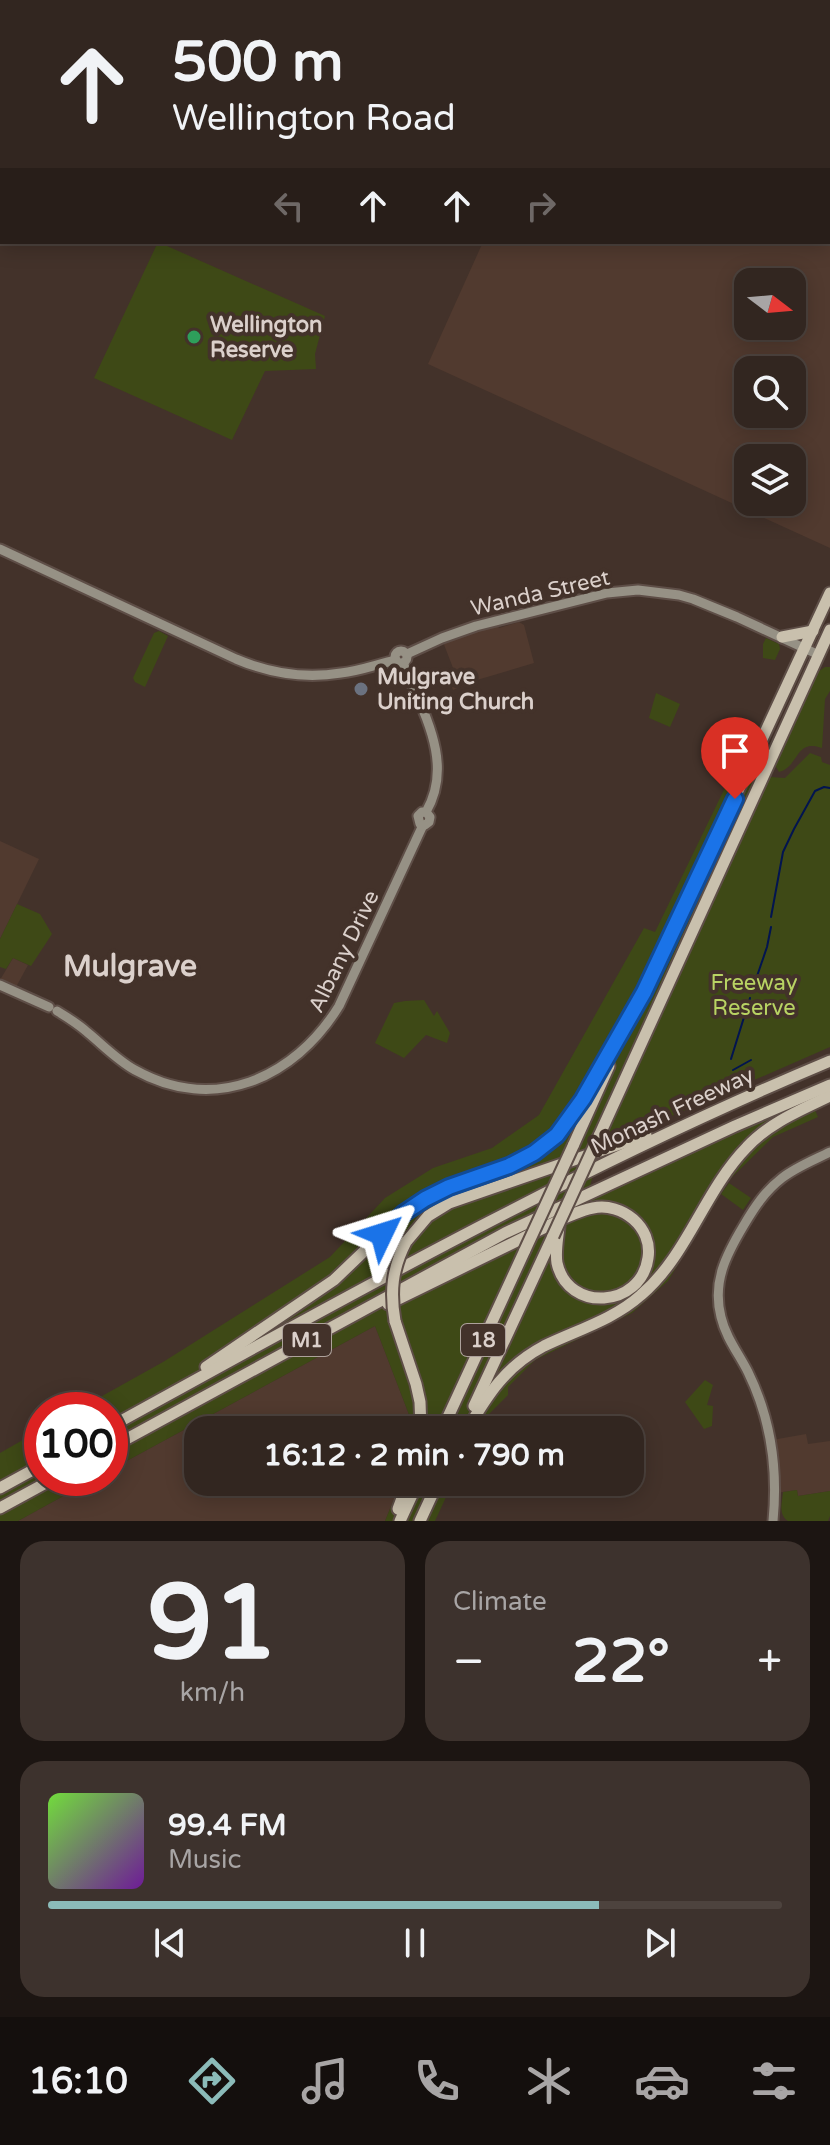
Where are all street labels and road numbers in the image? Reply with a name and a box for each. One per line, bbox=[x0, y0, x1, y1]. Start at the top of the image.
street label: Wanda Street bbox=[468, 564, 612, 622]
street label: Albany Drive bbox=[303, 886, 385, 1017]
street label: Monash Freeway bbox=[587, 1062, 758, 1160]
road number: M1 bbox=[283, 1324, 331, 1356]
road number: 18 bbox=[461, 1324, 505, 1356]

